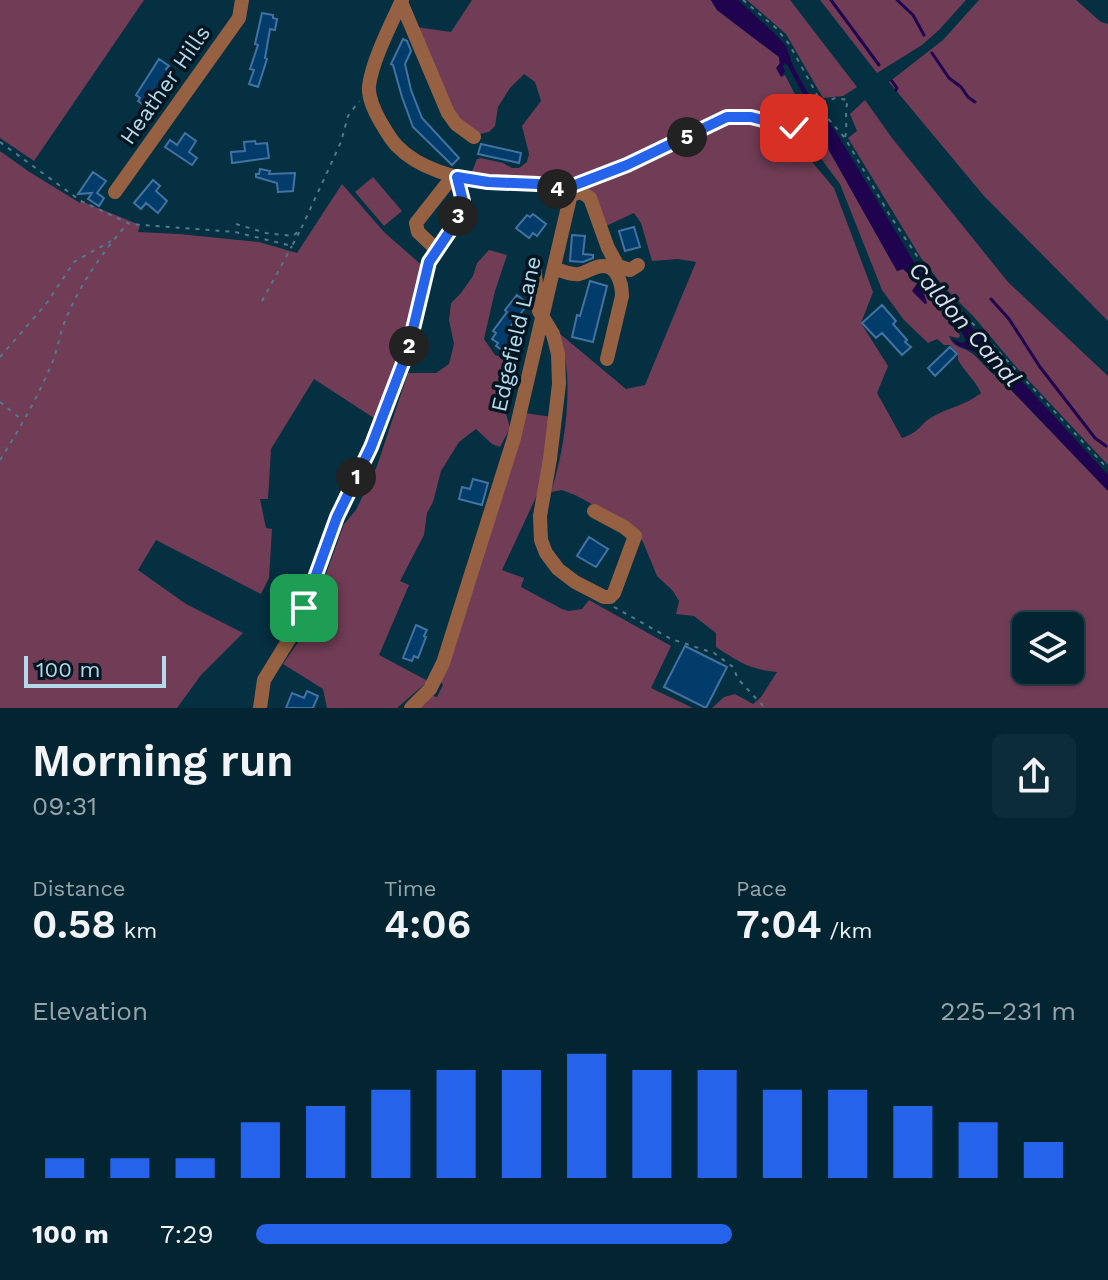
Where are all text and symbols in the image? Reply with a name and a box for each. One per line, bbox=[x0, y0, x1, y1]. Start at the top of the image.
street label: Heather Hills bbox=[115, 21, 215, 149]
pin bbox=[760, 94, 828, 162]
icon: check bbox=[772, 106, 816, 150]
pin: 5 bbox=[667, 117, 707, 157]
text: 5 bbox=[681, 124, 693, 149]
pin: 4 bbox=[537, 169, 577, 209]
text: 4 bbox=[550, 176, 564, 201]
pin: 3 bbox=[438, 196, 478, 236]
text: 3 bbox=[451, 203, 465, 228]
street label: Edgefield Lane bbox=[486, 254, 546, 414]
water label: Caldon Canal bbox=[903, 256, 1027, 392]
pin: 2 bbox=[389, 326, 429, 366]
text: 2 bbox=[402, 333, 416, 358]
pin: 1 bbox=[336, 457, 376, 497]
text: 1 bbox=[351, 464, 361, 489]
pin bbox=[270, 574, 338, 642]
icon: arrive bbox=[282, 586, 326, 630]
map controls bbox=[1012, 612, 1084, 684]
button: layers bbox=[1012, 612, 1084, 684]
scale bar bbox=[24, 652, 166, 688]
text: 100 m bbox=[36, 657, 100, 682]
button: share bbox=[992, 734, 1076, 818]
text: Morning run bbox=[32, 735, 293, 787]
text: 09:31 bbox=[32, 791, 97, 821]
text: Distance bbox=[32, 876, 126, 901]
text: Time bbox=[384, 876, 436, 901]
text: Pace bbox=[736, 876, 787, 901]
text: 0.58 bbox=[32, 901, 116, 948]
text: 4:06 bbox=[384, 901, 471, 948]
text: 7:04 bbox=[736, 901, 822, 948]
text: km bbox=[116, 918, 157, 943]
text: /km bbox=[822, 918, 873, 943]
text: Elevation bbox=[32, 996, 148, 1026]
text: 225–231 m bbox=[940, 996, 1076, 1026]
text: 100 m bbox=[32, 1219, 109, 1249]
text: 7:29 bbox=[160, 1219, 213, 1249]

